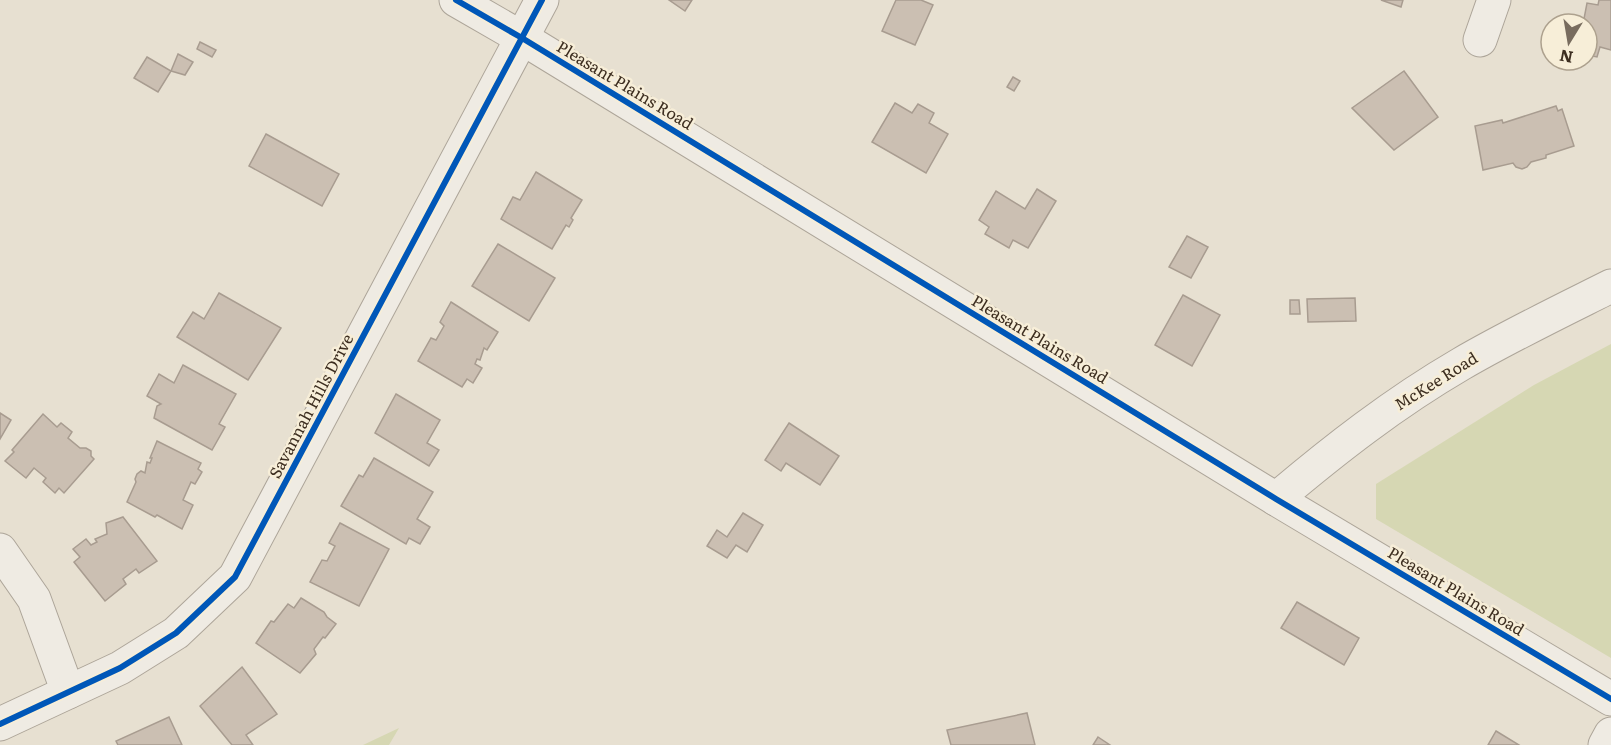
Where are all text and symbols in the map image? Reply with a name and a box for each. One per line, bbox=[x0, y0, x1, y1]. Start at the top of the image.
north arrow bbox=[1539, 12, 1599, 72]
street label: Pleasant Plains Road bbox=[553, 34, 699, 135]
text: N bbox=[1557, 45, 1575, 71]
street label: Pleasant Plains Road bbox=[968, 288, 1114, 389]
street label: Savannah Hills Drive bbox=[262, 329, 358, 482]
street label: McKee Road bbox=[1389, 345, 1482, 415]
street label: Pleasant Plains Road bbox=[1384, 540, 1530, 641]

